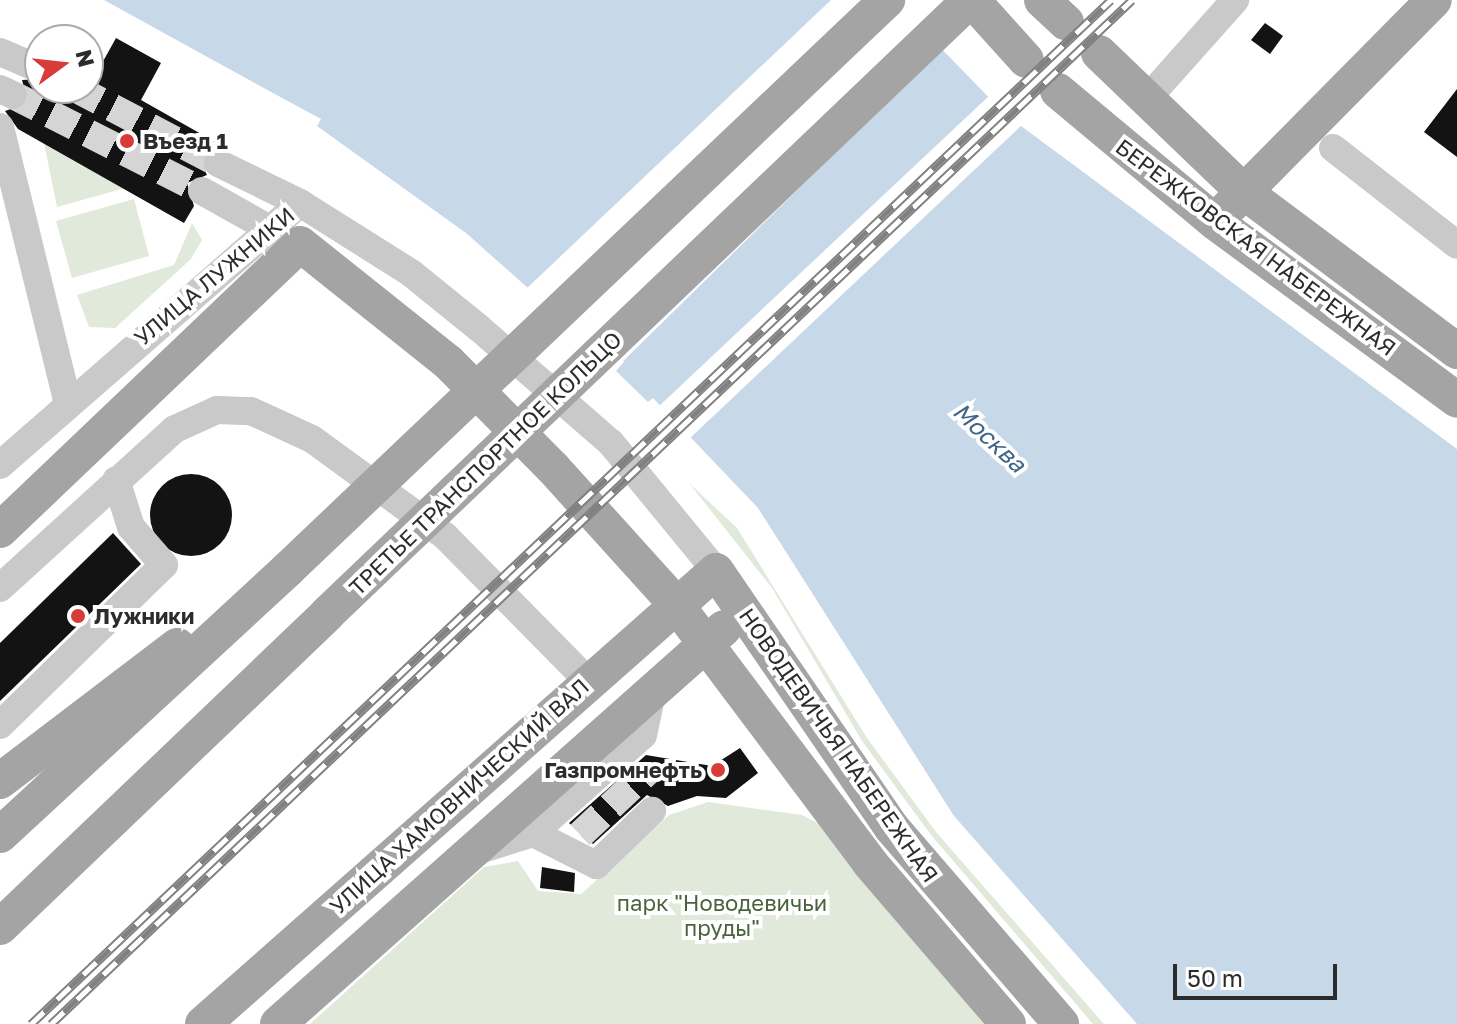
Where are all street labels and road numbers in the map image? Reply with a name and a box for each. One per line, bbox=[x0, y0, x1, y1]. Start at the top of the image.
street label: БЕРЕЖКОВСКАЯ НАБЕРЕЖНАЯ bbox=[1111, 133, 1401, 361]
street label: УЛИЦА ЛУЖНИКИ bbox=[129, 201, 299, 351]
street label: ТРЕТЬЕ ТРАНСПОРТНОЕ КОЛЬЦО bbox=[343, 326, 627, 600]
street label: НОВОДЕВИЧЬЯ НАБЕРЕЖНАЯ bbox=[734, 603, 944, 887]
street label: УЛИЦА ХАМОВНИЧЕСКИЙ ВАЛ bbox=[324, 673, 594, 919]

